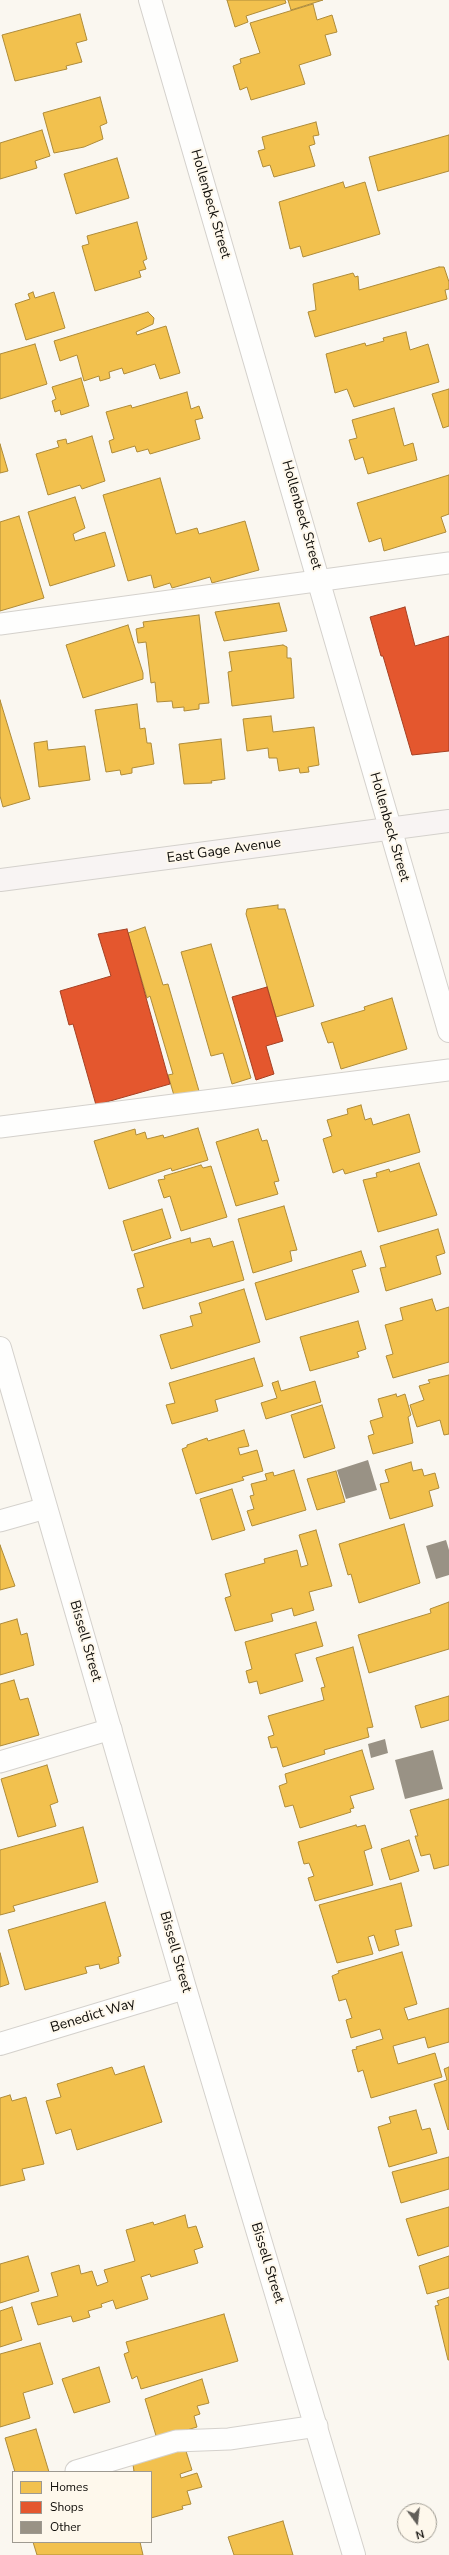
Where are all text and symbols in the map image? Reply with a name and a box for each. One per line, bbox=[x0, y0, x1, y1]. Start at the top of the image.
street label: Hollenbeck Street bbox=[186, 147, 234, 261]
street label: Hollenbeck Street bbox=[277, 458, 325, 572]
street label: Hollenbeck Street bbox=[365, 770, 413, 884]
street label: East Gage Avenue bbox=[166, 835, 282, 867]
street label: Bissell Street bbox=[65, 1598, 105, 1684]
street label: Bissell Street bbox=[155, 1909, 195, 1995]
street label: Benedict Way bbox=[49, 1995, 137, 2037]
street label: Bissell Street bbox=[247, 2221, 287, 2305]
legend bbox=[12, 2471, 152, 2543]
text: Homes bbox=[50, 2479, 88, 2495]
text: Shops bbox=[50, 2499, 84, 2515]
north arrow bbox=[397, 2503, 437, 2543]
text: Other bbox=[50, 2519, 81, 2535]
text: N bbox=[414, 2526, 426, 2542]

